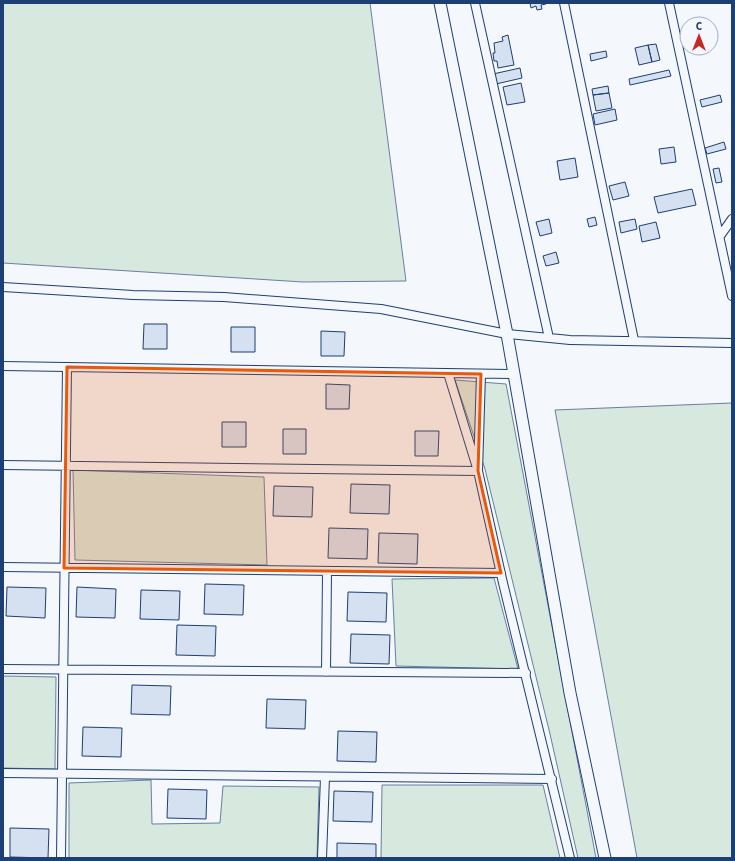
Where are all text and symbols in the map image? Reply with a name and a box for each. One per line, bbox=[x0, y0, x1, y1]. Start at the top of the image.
north arrow bbox=[679, 16, 719, 56]
text: С bbox=[696, 19, 703, 34]

